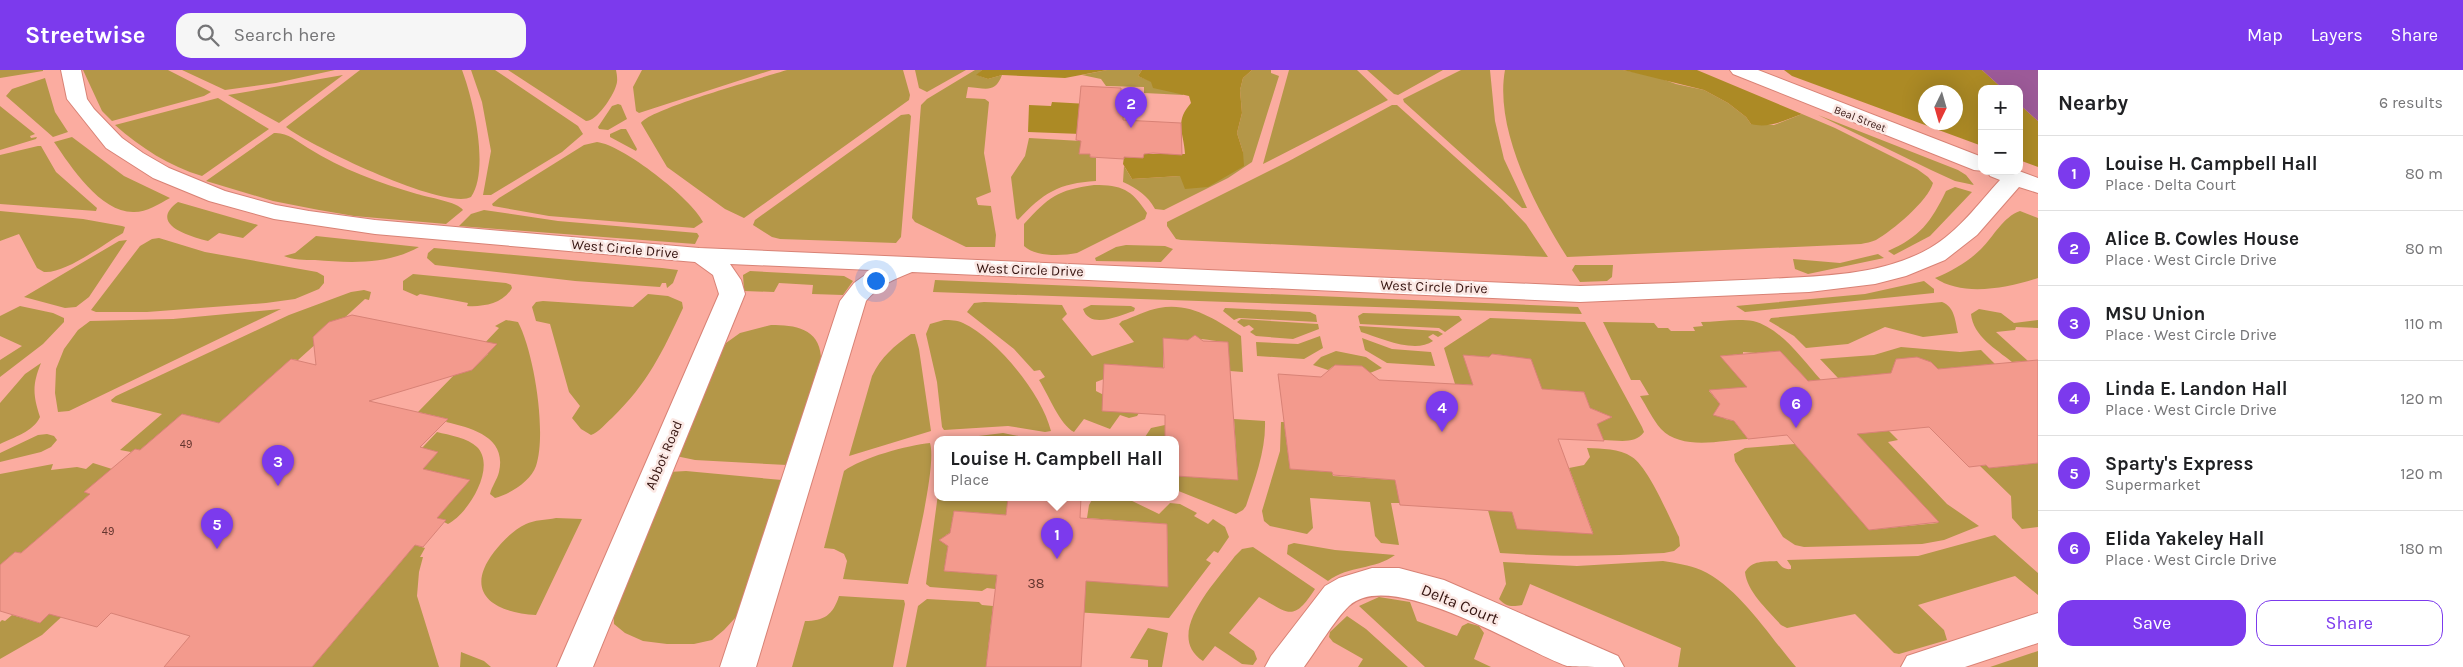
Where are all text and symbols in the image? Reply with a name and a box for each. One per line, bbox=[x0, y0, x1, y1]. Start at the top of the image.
search box bbox=[176, 13, 526, 58]
text: Streetwise bbox=[25, 21, 146, 49]
icon: search bbox=[194, 21, 222, 49]
text: Search here bbox=[234, 24, 336, 46]
text: Map bbox=[2247, 24, 2283, 46]
text: Layers bbox=[2311, 24, 2363, 46]
text: Share bbox=[2391, 24, 2438, 46]
north arrow bbox=[1918, 85, 1963, 130]
map controls bbox=[1978, 85, 2023, 175]
button: + bbox=[1978, 85, 2023, 130]
pin: 2 bbox=[1115, 87, 1147, 128]
text: Nearby bbox=[2058, 91, 2128, 115]
text: 6 results bbox=[2379, 93, 2443, 112]
street label: Beal Street bbox=[1832, 103, 1888, 135]
button: − bbox=[1978, 130, 2023, 175]
text: Louise H. Campbell Hall bbox=[2105, 153, 2317, 175]
text: 1 bbox=[2071, 164, 2077, 183]
text: 80 m bbox=[2405, 164, 2443, 183]
text: Place · Delta Court bbox=[2105, 175, 2236, 194]
text: Alice B. Cowles House bbox=[2105, 228, 2299, 250]
street label: West Circle Drive bbox=[571, 236, 679, 262]
text: 2 bbox=[2069, 239, 2079, 258]
text: 80 m bbox=[2405, 239, 2443, 258]
text: Place · West Circle Drive bbox=[2105, 250, 2277, 269]
street label: West Circle Drive bbox=[976, 260, 1084, 280]
your location bbox=[863, 268, 889, 294]
street label: West Circle Drive bbox=[1380, 277, 1488, 297]
text: MSU Union bbox=[2105, 303, 2205, 325]
text: 3 bbox=[2069, 314, 2079, 333]
text: 110 m bbox=[2404, 314, 2443, 333]
text: Place · West Circle Drive bbox=[2105, 325, 2277, 344]
text: Linda E. Landon Hall bbox=[2105, 378, 2288, 400]
pin: 6 bbox=[1780, 387, 1812, 428]
text: 4 bbox=[2069, 389, 2079, 408]
text: 120 m bbox=[2400, 389, 2443, 408]
pin: 4 bbox=[1426, 391, 1458, 432]
text: Place · West Circle Drive bbox=[2105, 400, 2277, 419]
street label: Abbot Road bbox=[642, 418, 686, 492]
popup bbox=[934, 436, 1179, 501]
house number: 49 bbox=[180, 438, 192, 451]
pin: 3 bbox=[262, 445, 294, 486]
text: Louise H. Campbell Hall bbox=[950, 448, 1163, 470]
text: Sparty's Express bbox=[2105, 453, 2253, 475]
text: 5 bbox=[2069, 464, 2079, 483]
text: 120 m bbox=[2400, 464, 2443, 483]
text: Place bbox=[950, 470, 989, 489]
text: Supermarket bbox=[2105, 475, 2201, 494]
pin: 5 bbox=[201, 508, 233, 549]
pin: 1 bbox=[1041, 518, 1073, 559]
house number: 49 bbox=[102, 525, 114, 538]
text: Elida Yakeley Hall bbox=[2105, 528, 2264, 550]
text: 6 bbox=[2069, 539, 2079, 558]
text: 180 m bbox=[2400, 539, 2443, 558]
text: Place · West Circle Drive bbox=[2105, 550, 2277, 569]
house number: 38 bbox=[1028, 575, 1044, 592]
street label: Delta Court bbox=[1418, 580, 1502, 628]
button: Save bbox=[2058, 600, 2246, 646]
button: Share bbox=[2256, 600, 2443, 646]

